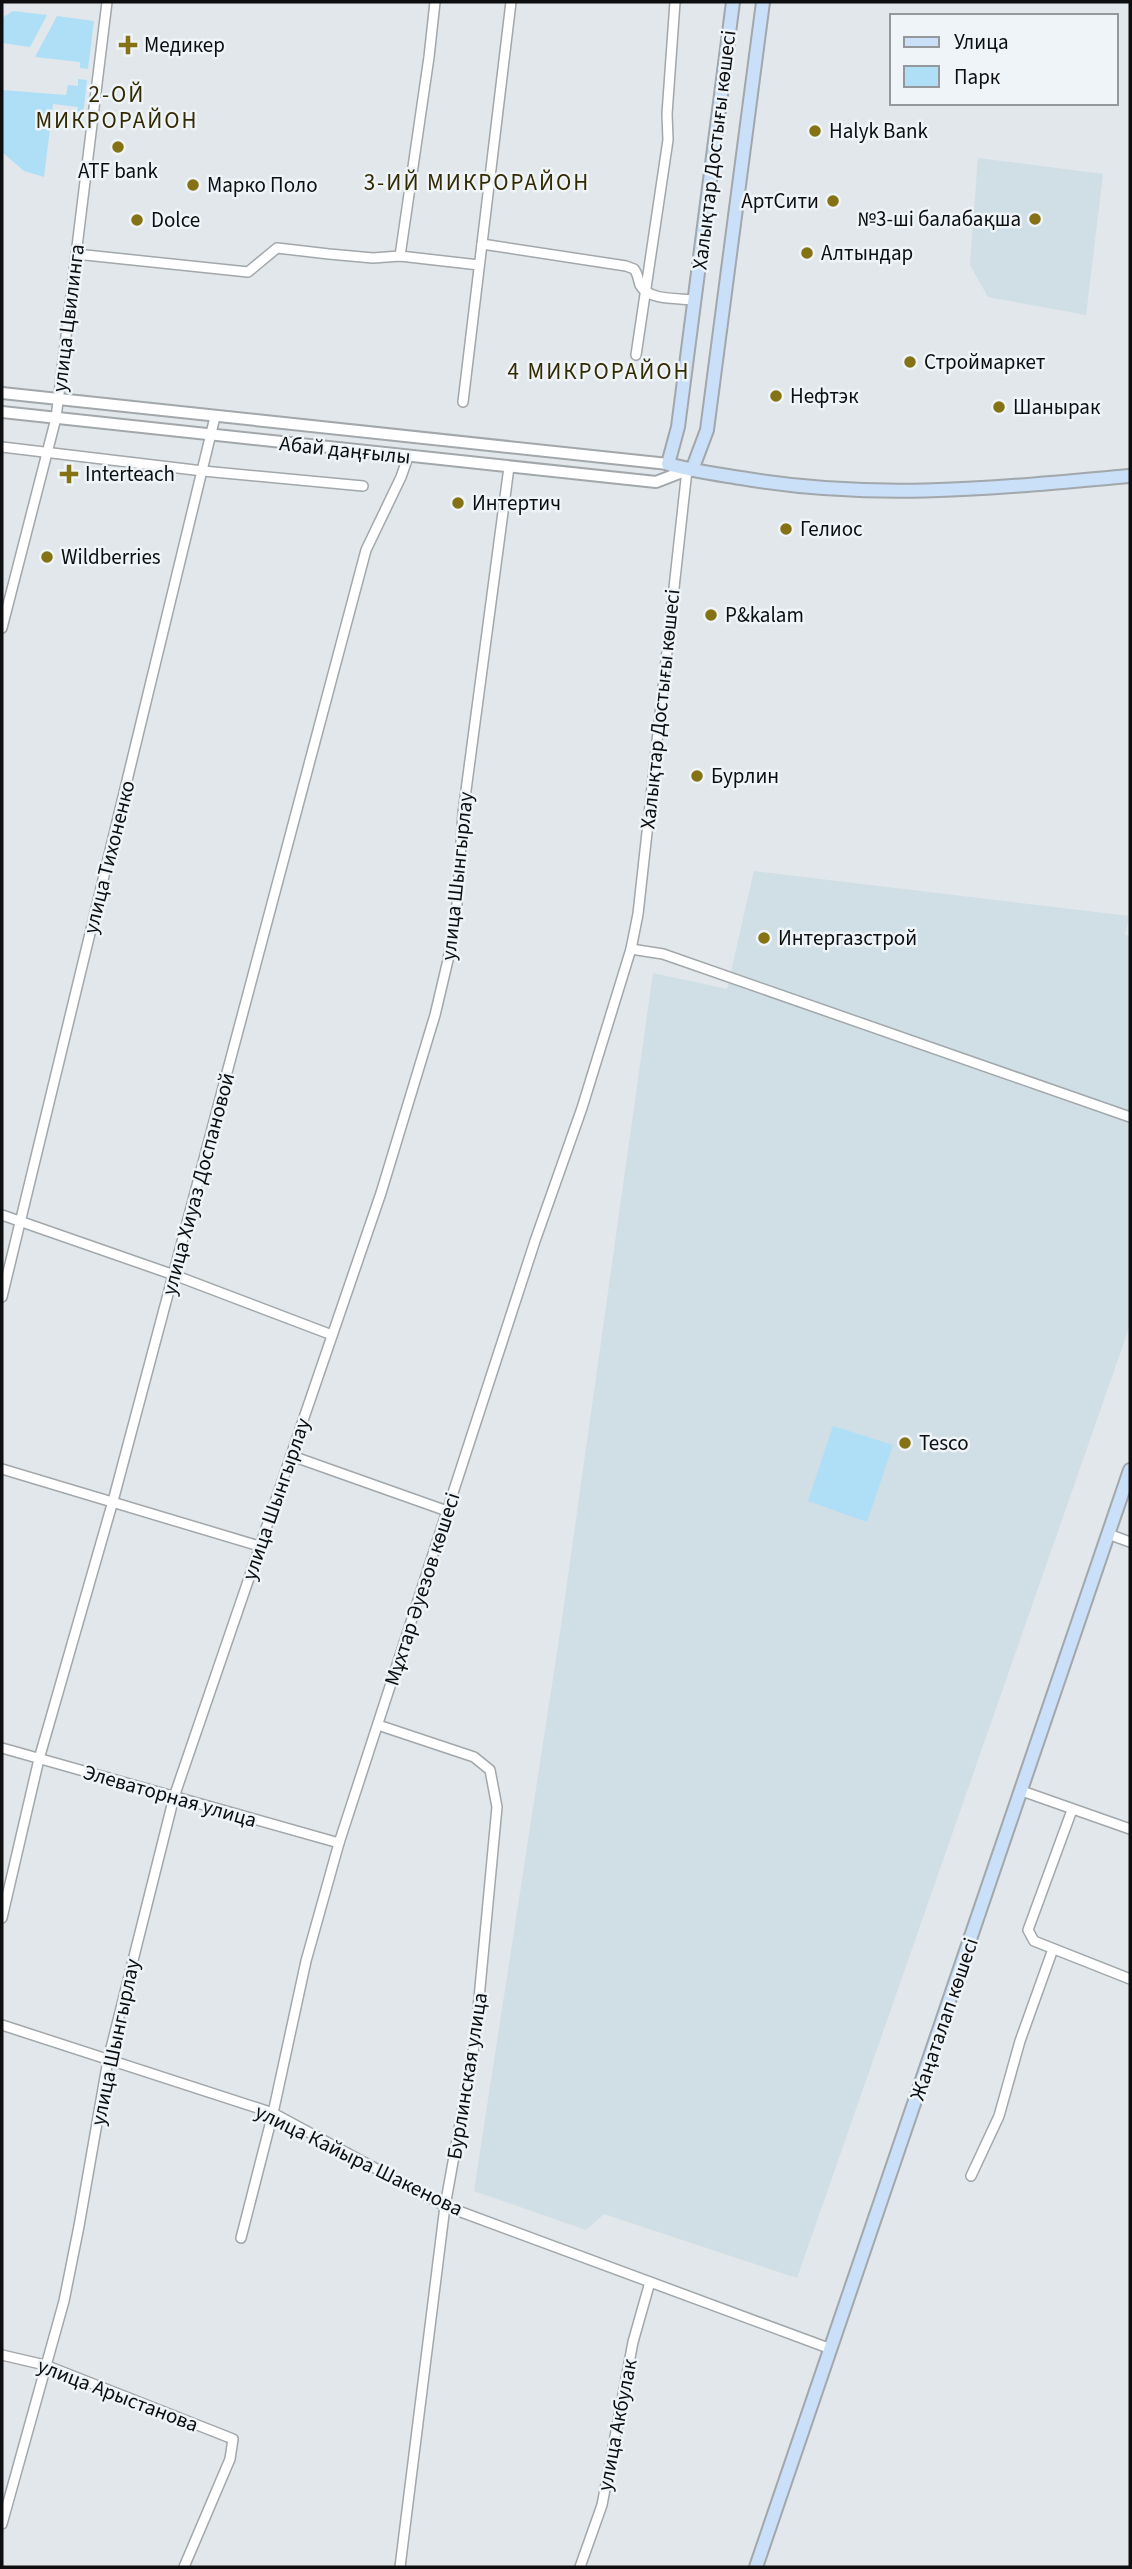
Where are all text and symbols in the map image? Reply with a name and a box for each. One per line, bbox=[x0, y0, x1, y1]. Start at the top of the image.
legend bbox=[890, 14, 1118, 105]
text: Улица bbox=[954, 27, 1009, 57]
street label: Халықтар Достығы көшесі bbox=[684, 28, 744, 272]
place label: Медикер bbox=[144, 30, 225, 60]
marker: Медикер bbox=[118, 35, 138, 55]
text: Парк bbox=[954, 62, 1001, 92]
district label: 2-ОЙ МИКРОРАЙОН bbox=[35, 78, 199, 137]
place label: Halyk Bank bbox=[829, 116, 928, 146]
marker: Halyk Bank bbox=[807, 123, 823, 139]
marker: ATF bank bbox=[110, 139, 126, 155]
place label: ATF bank bbox=[78, 156, 159, 186]
district label: 3-ИЙ МИКРОРАЙОН bbox=[364, 166, 590, 199]
place label: Марко Поло bbox=[207, 170, 318, 200]
marker: Марко Поло bbox=[185, 177, 201, 193]
place label: АртСити bbox=[741, 186, 819, 216]
marker: АртСити bbox=[825, 193, 841, 209]
place label: №3-ші балабақша bbox=[857, 204, 1021, 234]
place label: Dolce bbox=[151, 205, 200, 235]
marker: №3-ші балабақша bbox=[1027, 211, 1043, 227]
marker: Dolce bbox=[129, 212, 145, 228]
place label: Алтындар bbox=[821, 238, 913, 268]
street label: улица Цвилинга bbox=[44, 242, 92, 394]
marker: Алтындар bbox=[799, 245, 815, 261]
place label: Строймаркет bbox=[924, 347, 1046, 377]
marker: Строймаркет bbox=[902, 354, 918, 370]
district label: 4 МИКРОРАЙОН bbox=[507, 355, 691, 388]
place label: Нефтэк bbox=[790, 381, 859, 411]
marker: Нефтэк bbox=[768, 388, 784, 404]
place label: Шанырак bbox=[1013, 392, 1101, 422]
marker: Шанырак bbox=[991, 399, 1007, 415]
street label: Абай даңғылы bbox=[278, 428, 412, 472]
place label: Interteach bbox=[85, 459, 175, 489]
marker: Interteach bbox=[59, 464, 79, 484]
place label: Интертич bbox=[472, 488, 561, 518]
marker: Интертич bbox=[450, 495, 466, 511]
place label: Гелиос bbox=[800, 514, 863, 544]
marker: Гелиос bbox=[778, 521, 794, 537]
place label: Wildberries bbox=[61, 542, 161, 572]
marker: Wildberries bbox=[39, 549, 55, 565]
street label: Халықтар Достығы көшесі bbox=[632, 587, 688, 831]
place label: P&kalam bbox=[725, 600, 804, 630]
marker: P&kalam bbox=[703, 607, 719, 623]
place label: Бурлин bbox=[711, 761, 779, 791]
marker: Бурлин bbox=[689, 768, 705, 784]
street label: улица Тихоненко bbox=[75, 777, 143, 937]
street label: улица Шынгырлау bbox=[433, 790, 481, 962]
place label: Интергазстрой bbox=[778, 923, 917, 953]
marker: Интергазстрой bbox=[756, 930, 772, 946]
street label: улица Хиуаз Доспановой bbox=[154, 1069, 242, 1299]
street label: улица Шынгырлау bbox=[234, 1414, 318, 1584]
place label: Tesco bbox=[919, 1428, 969, 1458]
marker: Tesco bbox=[897, 1435, 913, 1451]
street label: Мұхтар Әуезов көшесі bbox=[377, 1489, 467, 1689]
street label: Элеваторная улица bbox=[80, 1757, 260, 1835]
street label: Жаңаталап көшесі bbox=[902, 1934, 986, 2104]
street label: улица Шынгырлау bbox=[83, 1956, 147, 2128]
street label: Бурлинская улица bbox=[439, 1990, 495, 2162]
street label: улица Кайыра Шакенова bbox=[250, 2097, 468, 2223]
street label: улица Арыстанова bbox=[33, 2351, 203, 2439]
street label: улица Акбулак bbox=[589, 2356, 645, 2494]

